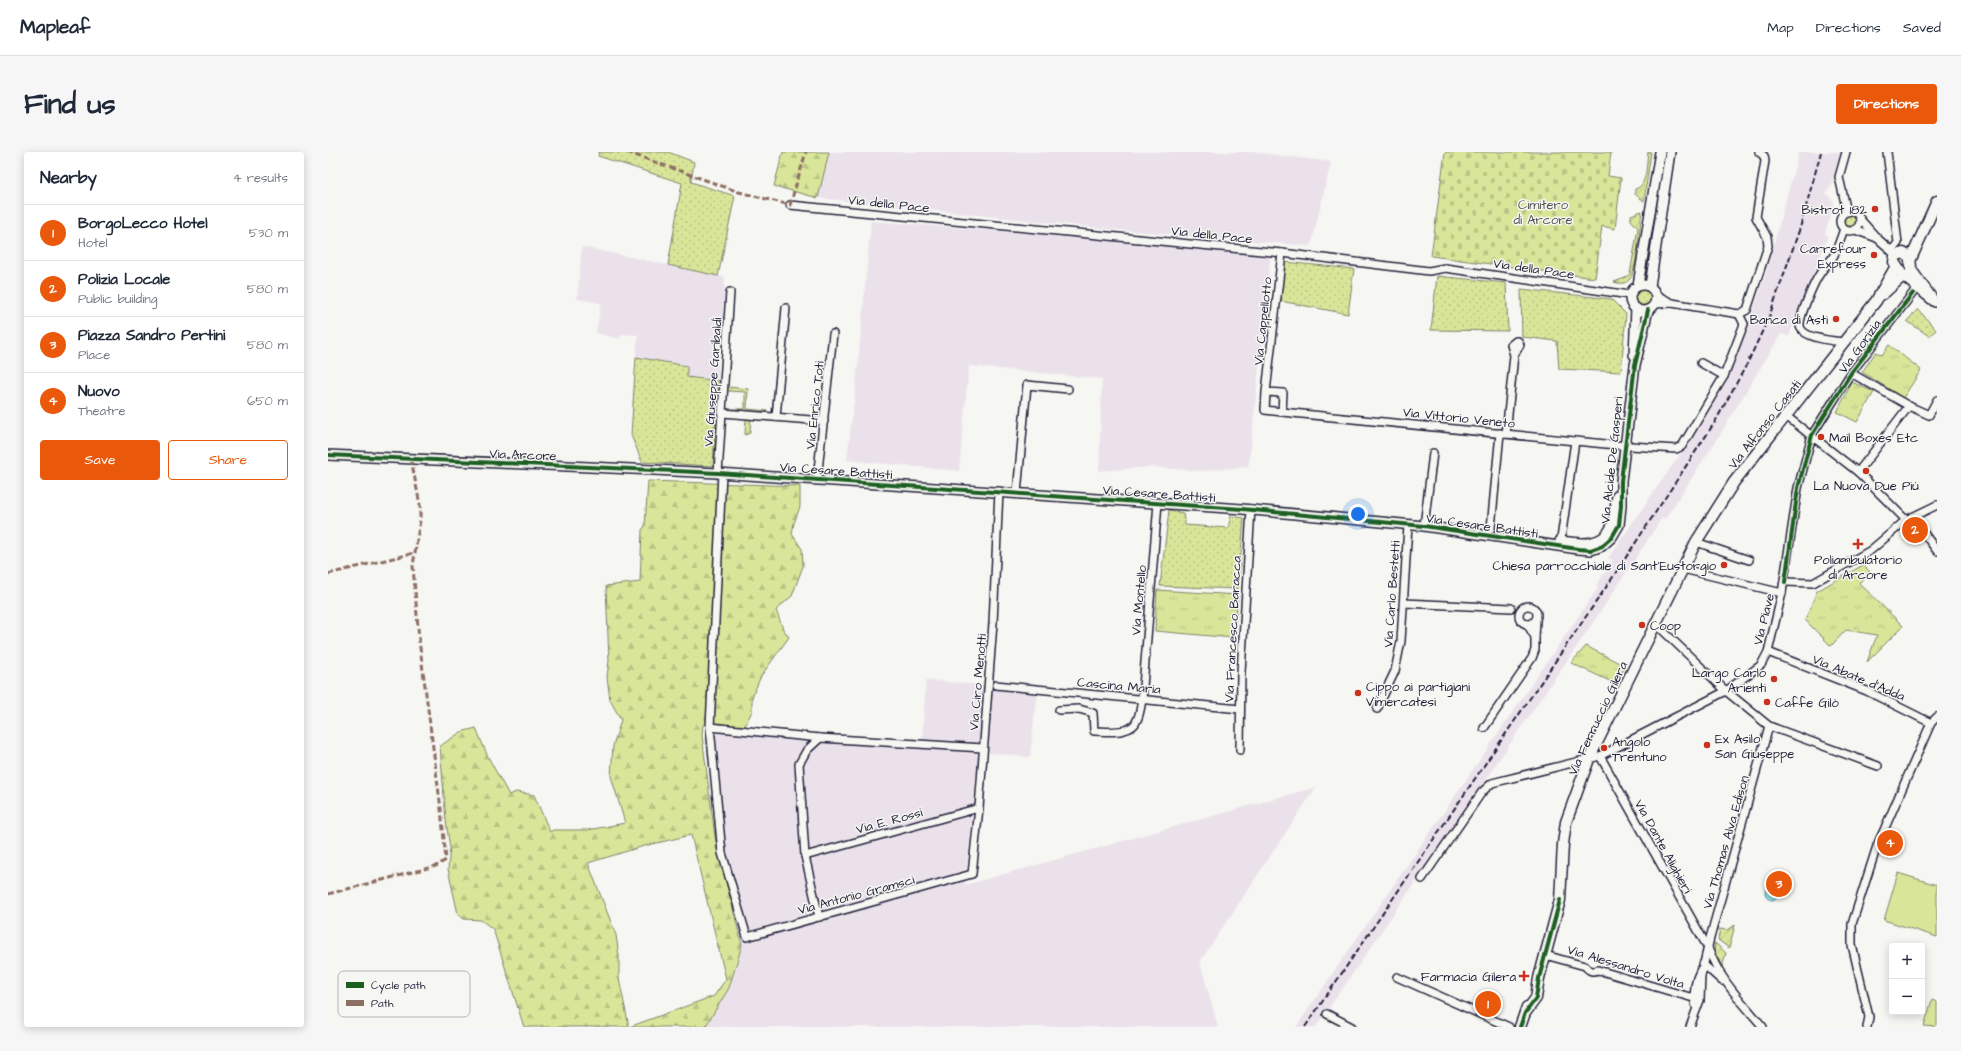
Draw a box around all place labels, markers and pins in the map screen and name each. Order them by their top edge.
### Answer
place label: Bistrot 182 [1802,201,1868,219]
marker: Bistrot 182 [1870,204,1880,214]
place label: Carrefour Express [1800,240,1866,273]
marker: Carrefour Express [1869,250,1879,260]
place label: Banca di Asti [1750,311,1828,329]
marker: Banca di Asti [1831,314,1841,324]
place label: Mail Boxes Etc [1829,429,1918,447]
marker: Mail Boxes Etc [1816,432,1826,442]
marker: La Nuova Due Più [1861,466,1871,476]
place label: La Nuova Due Più [1813,477,1919,495]
pin: 2 [1902,515,1928,545]
marker: Poliambulatorio di Arcore [1852,538,1864,550]
place label: Poliambulatorio di Arcore [1814,551,1903,584]
place label: Chiesa parrocchiale di Sant'Eustorgio [1493,557,1717,576]
marker: Chiesa parrocchiale di Sant'Eustorgio [1719,560,1729,570]
place label: Coop [1650,617,1681,635]
marker: Coop [1637,620,1647,630]
place label: Largo Carlo Arienti [1692,664,1767,697]
marker: Largo Carlo Arienti [1769,674,1779,684]
place label: Cippo ai partigiani Vimercatesi [1366,678,1470,711]
marker: Cippo ai partigiani Vimercatesi [1353,688,1363,698]
place label: Caffe Gilò [1775,694,1840,712]
marker: Caffe Gilò [1762,697,1772,707]
place label: Ex Asilo San Giuseppe [1715,730,1794,763]
place label: Angolo Trentuno [1612,733,1667,766]
marker: Ex Asilo San Giuseppe [1702,740,1712,750]
marker: Angolo Trentuno [1599,743,1609,753]
pin: 4 [1877,828,1903,858]
pin: 3 [1766,869,1792,899]
place label: Farmacia Gilera [1421,968,1516,986]
marker: Farmacia Gilera [1519,971,1529,981]
pin: 1 [1475,989,1501,1019]

